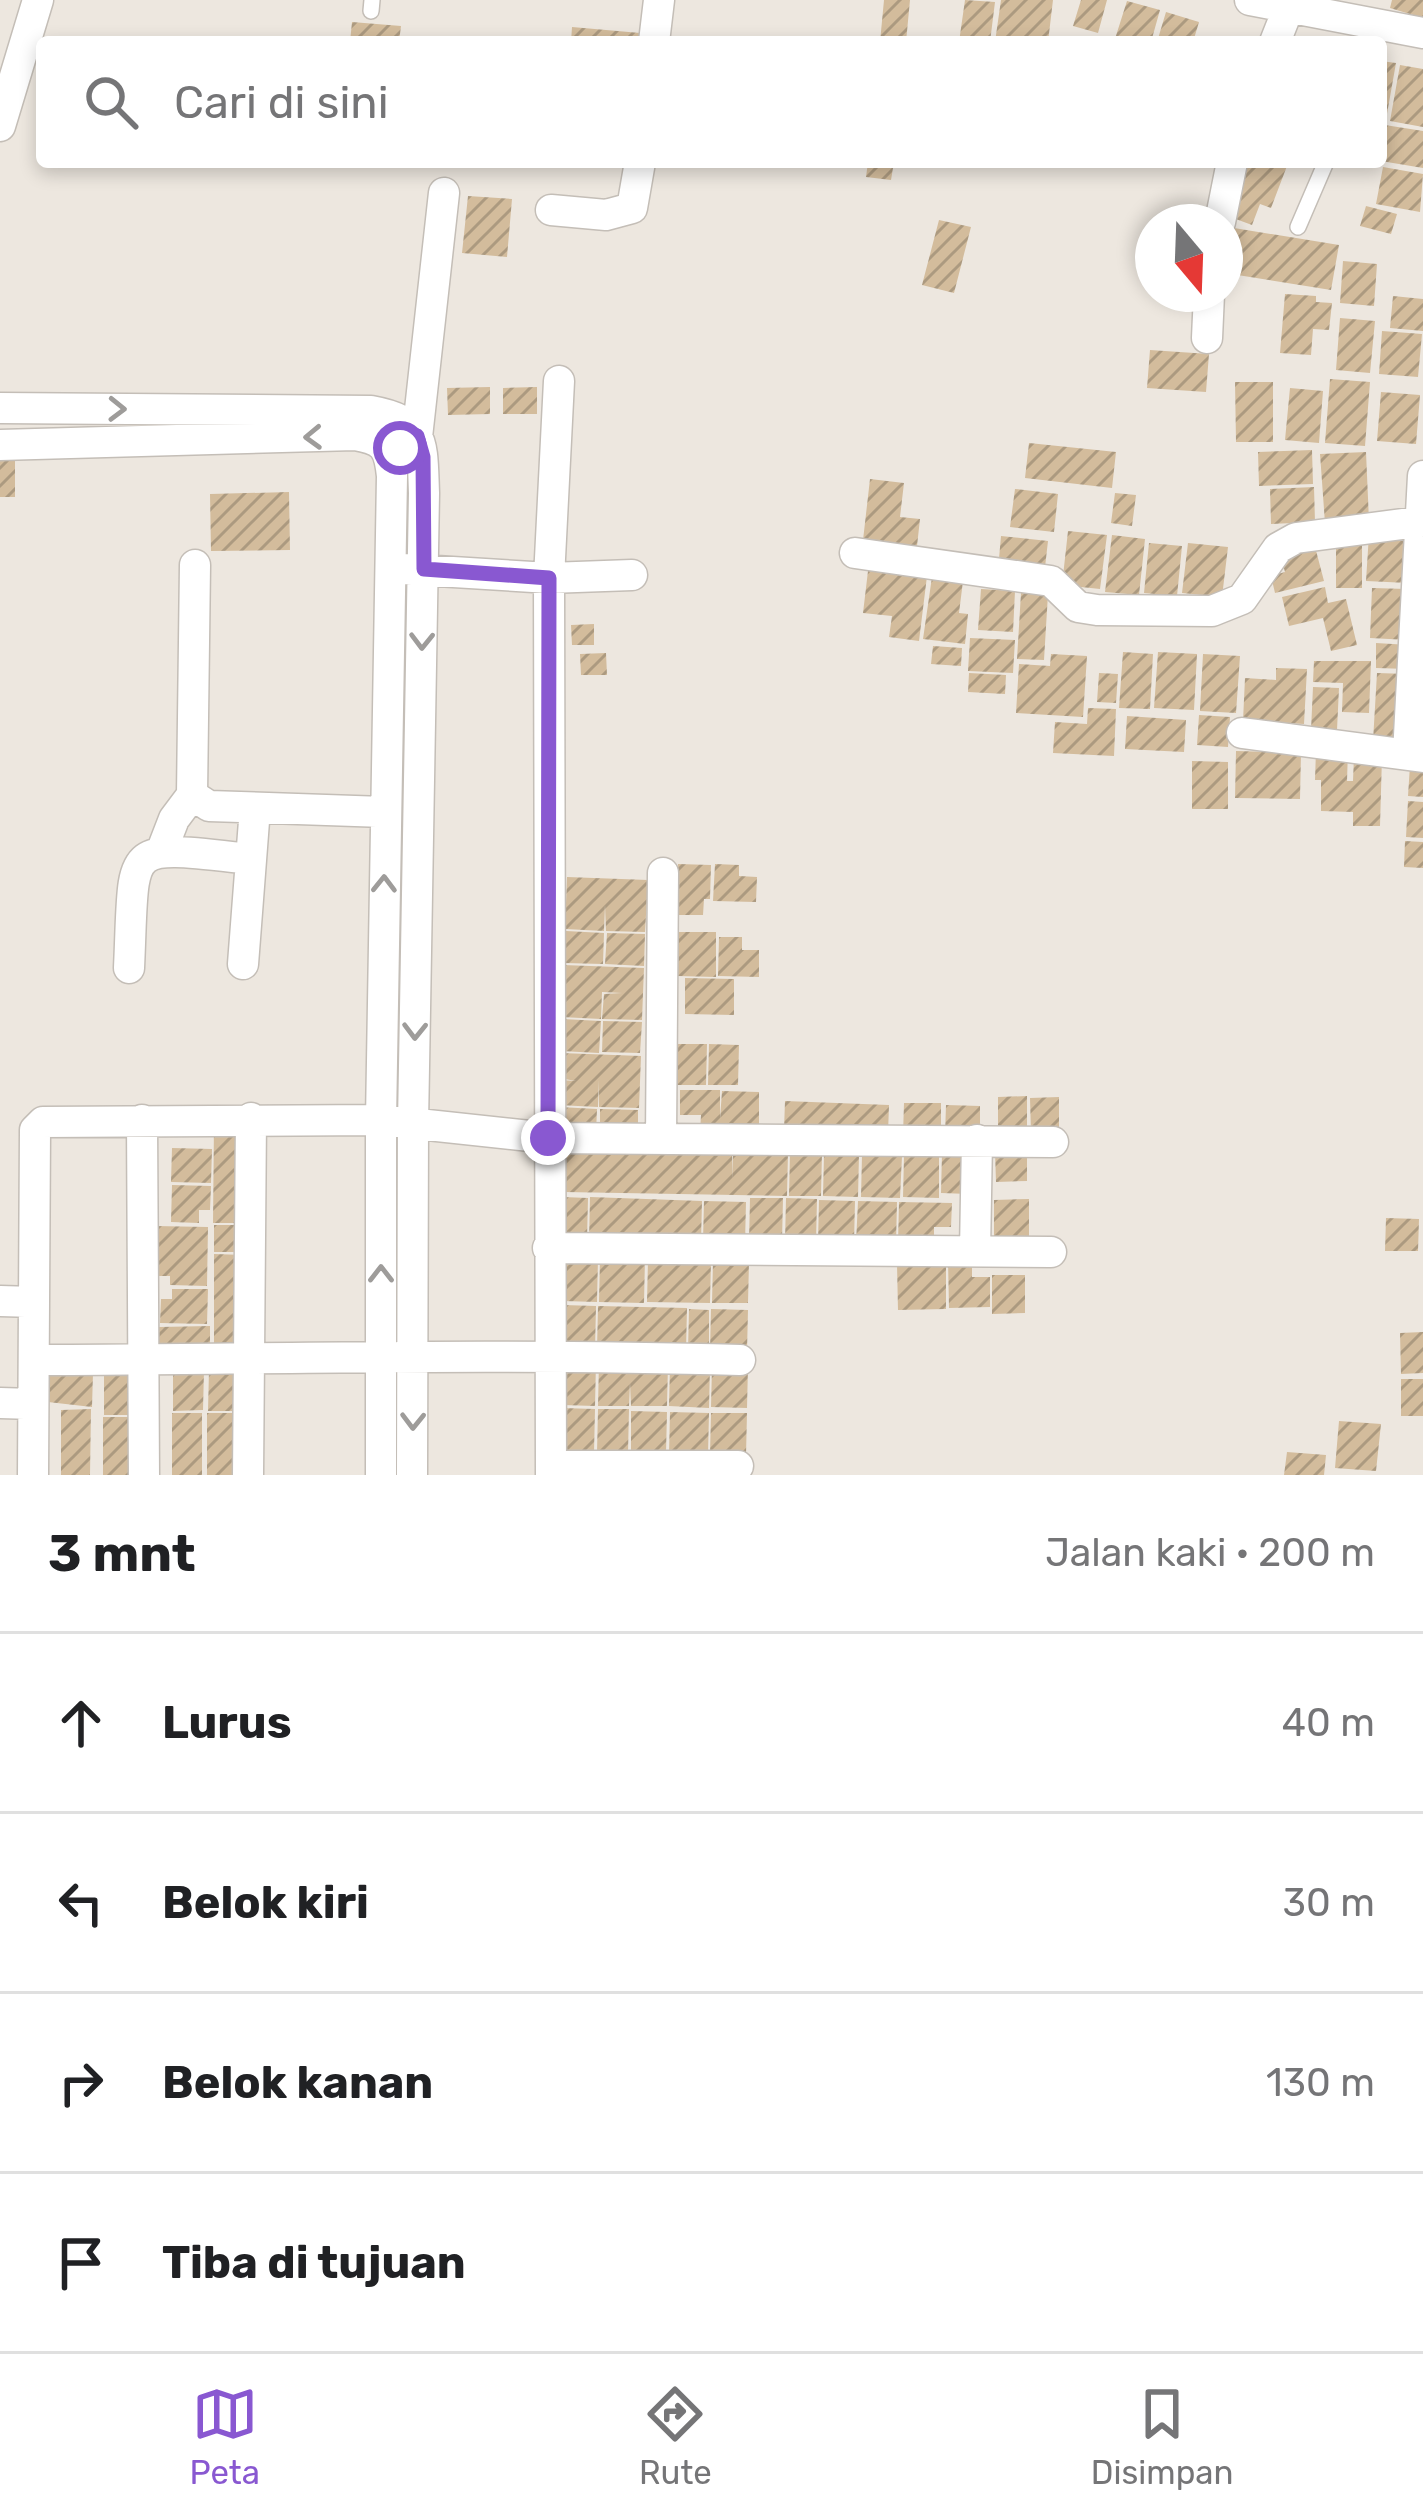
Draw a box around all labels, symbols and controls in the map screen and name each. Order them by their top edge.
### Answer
search box [36,36,1387,168]
icon: search [78,69,144,135]
text: Cari di sini [174,76,389,129]
north arrow [1135,204,1243,312]
one-way arrow [108,396,127,422]
route start [373,421,427,475]
one-way arrow [303,424,322,450]
one-way arrow [410,632,436,651]
one-way arrow [370,874,396,893]
one-way arrow [402,1022,428,1041]
route end [521,1111,575,1165]
one-way arrow [368,1264,394,1282]
one-way arrow [401,1412,427,1431]
text: 3 mnt [48,1523,196,1584]
text: Jalan kaki · 200 m [1045,1530,1375,1576]
icon: ahead [48,1690,114,1756]
text: Lurus [162,1696,292,1749]
text: 40 m [1282,1700,1375,1746]
icon: left [48,1870,114,1936]
text: Belok kiri [162,1876,369,1929]
text: 30 m [1283,1880,1375,1926]
icon: right [48,2050,114,2116]
text: Belok kanan [162,2056,433,2109]
text: 130 m [1266,2060,1375,2106]
icon: arrive [48,2230,114,2296]
text: Tiba di tujuan [162,2236,466,2289]
tab: Peta [189,2381,260,2492]
tab: Rute [639,2381,712,2492]
tab: Disimpan [1091,2381,1234,2492]

